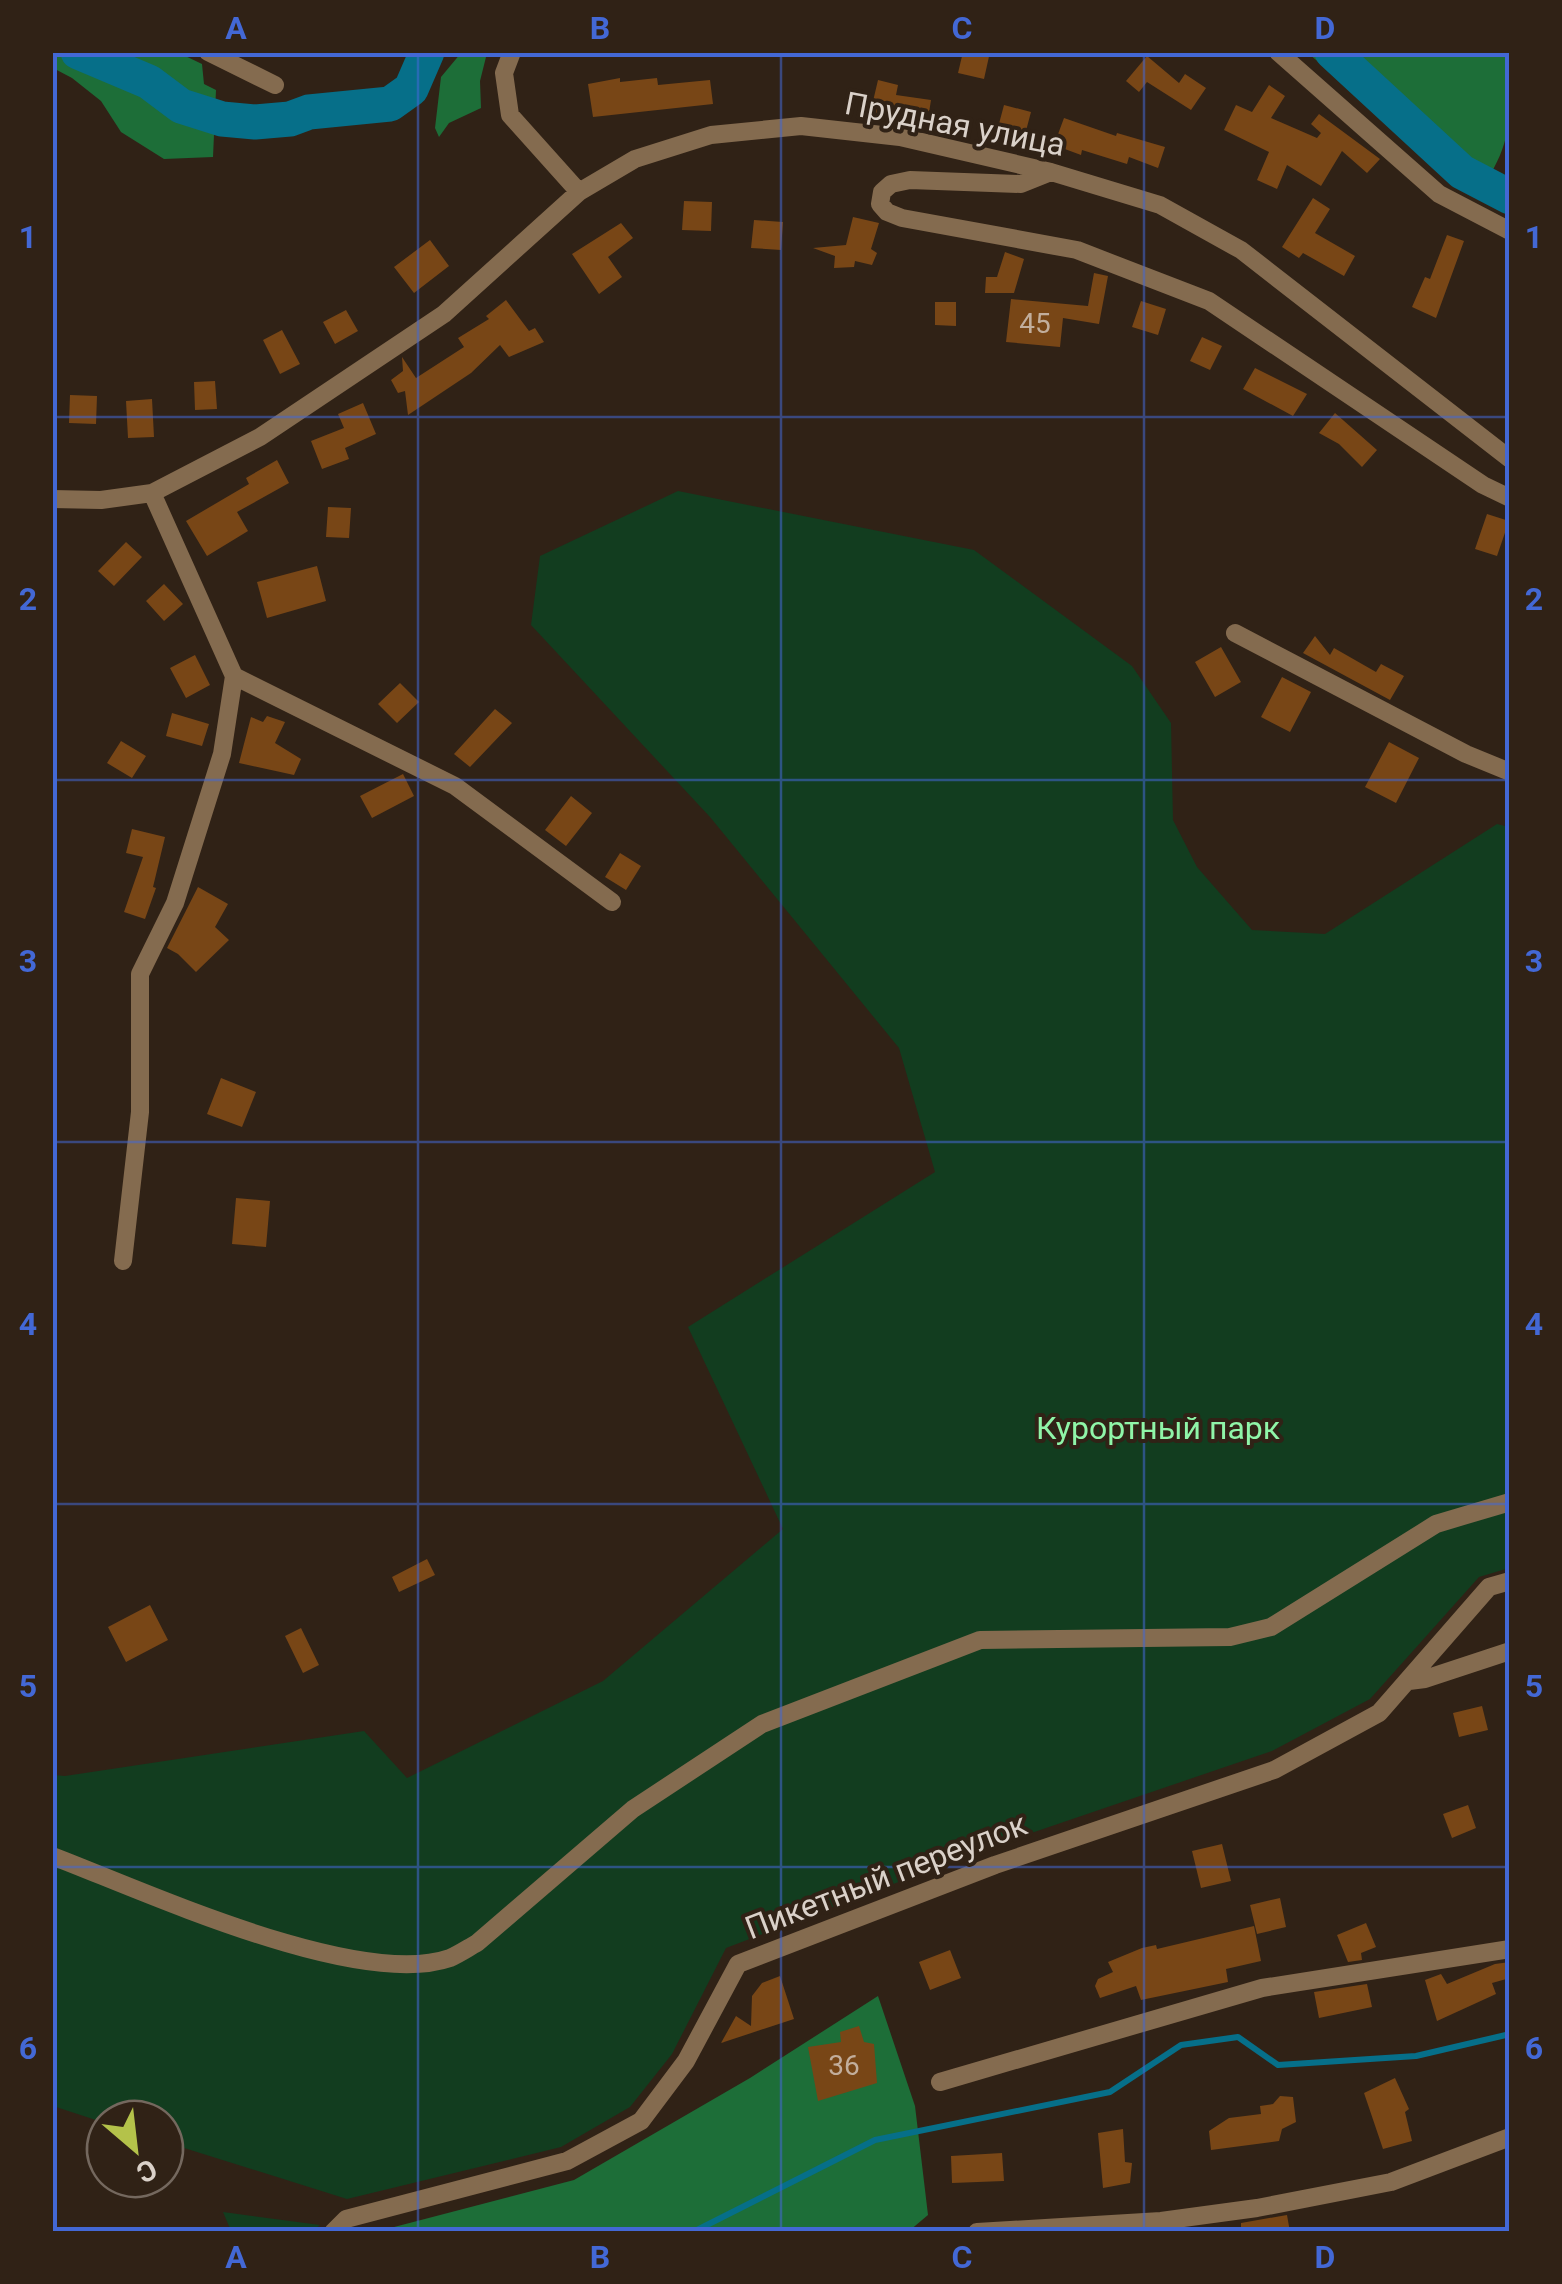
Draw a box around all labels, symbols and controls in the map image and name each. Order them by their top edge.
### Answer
text: A [225,9,247,47]
text: B [590,9,610,47]
text: C [952,9,972,47]
text: D [1315,9,1335,47]
street label: Прудная улица [842,84,1068,164]
text: 1 [19,218,37,256]
text: 1 [1525,218,1543,256]
house number: 45 [1019,307,1051,340]
text: 2 [19,580,37,618]
text: 2 [1525,580,1543,618]
text: 3 [19,942,37,980]
text: 3 [1525,942,1543,980]
text: 4 [19,1305,37,1343]
text: 4 [1525,1305,1543,1343]
park label: Курортный парк [1036,1409,1280,1447]
text: 5 [19,1667,37,1705]
text: 5 [1525,1667,1543,1705]
street label: Пикетный переулок [740,1805,1032,1947]
text: 6 [19,2029,37,2067]
text: 6 [1525,2029,1543,2067]
house number: 36 [828,2049,860,2082]
north arrow [85,2099,185,2199]
text: С [131,2152,162,2190]
text: A [225,2238,247,2276]
text: B [590,2238,610,2276]
text: C [952,2238,972,2276]
text: D [1315,2238,1335,2276]

